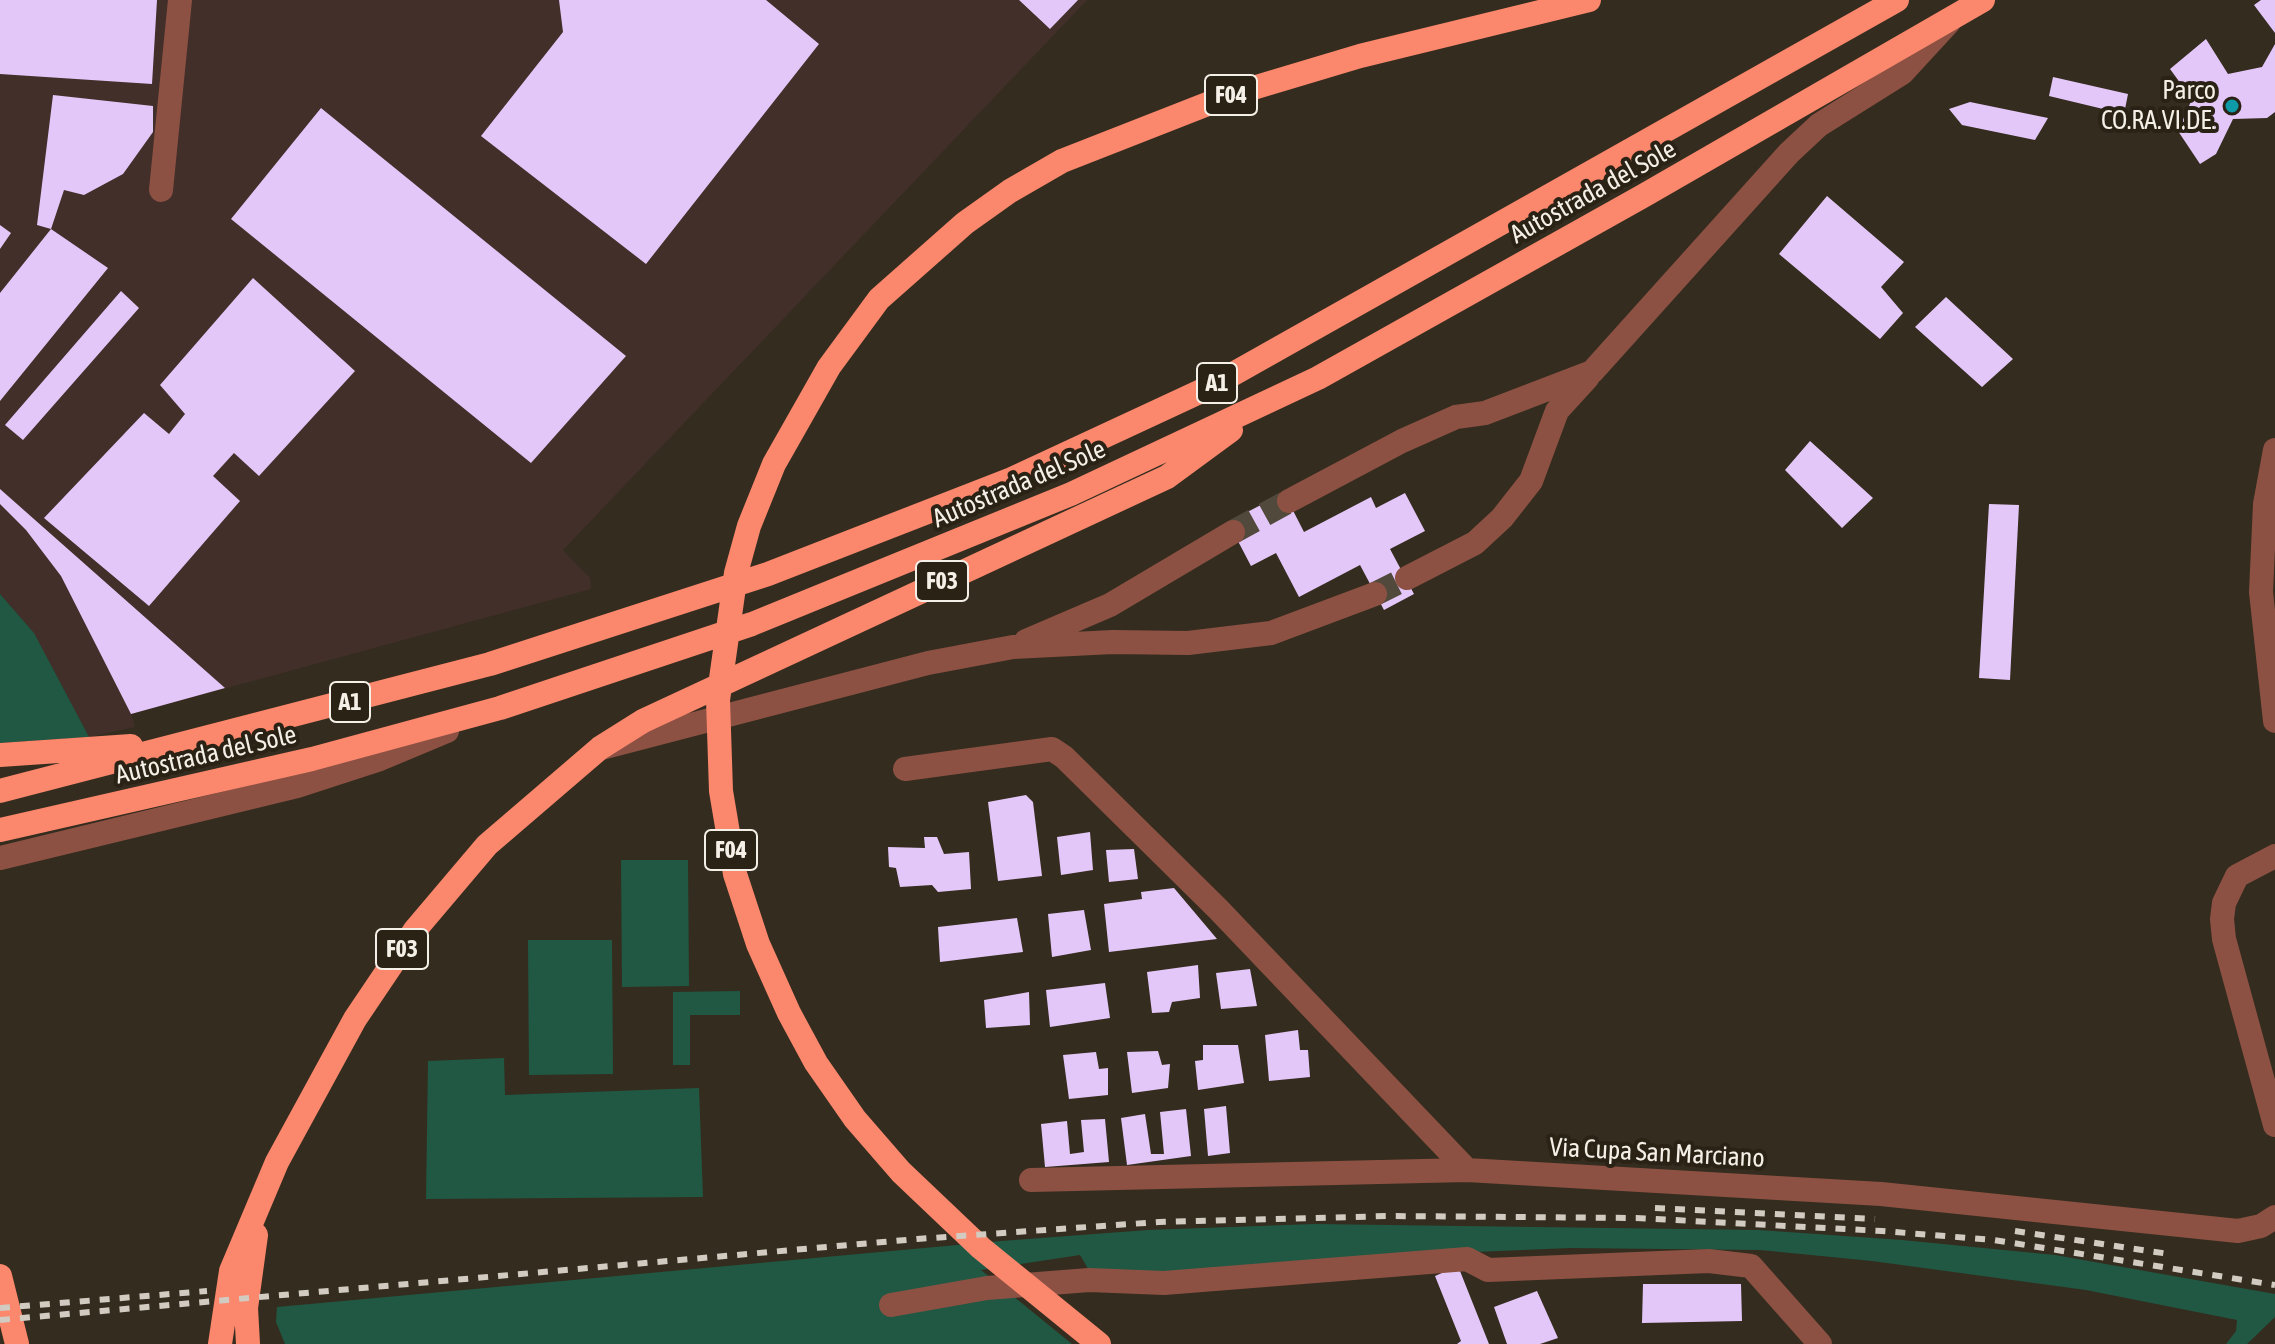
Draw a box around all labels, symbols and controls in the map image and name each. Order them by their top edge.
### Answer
road number: F04 [1205,75,1257,115]
place label: Parco CO.RA.VI.DE. [2101,75,2216,136]
marker: Parco CO.RA.VI.DE. [2223,97,2241,115]
street label: Autostrada del Sole [1505,134,1681,250]
road number: A1 [1197,363,1237,403]
street label: Autostrada del Sole [928,434,1110,534]
road number: F03 [916,561,968,601]
road number: A1 [330,682,370,722]
street label: Autostrada del Sole [112,719,300,791]
road number: F04 [705,830,757,870]
road number: F03 [376,929,428,969]
street label: Via Cupa San Marciano [1549,1132,1765,1174]

